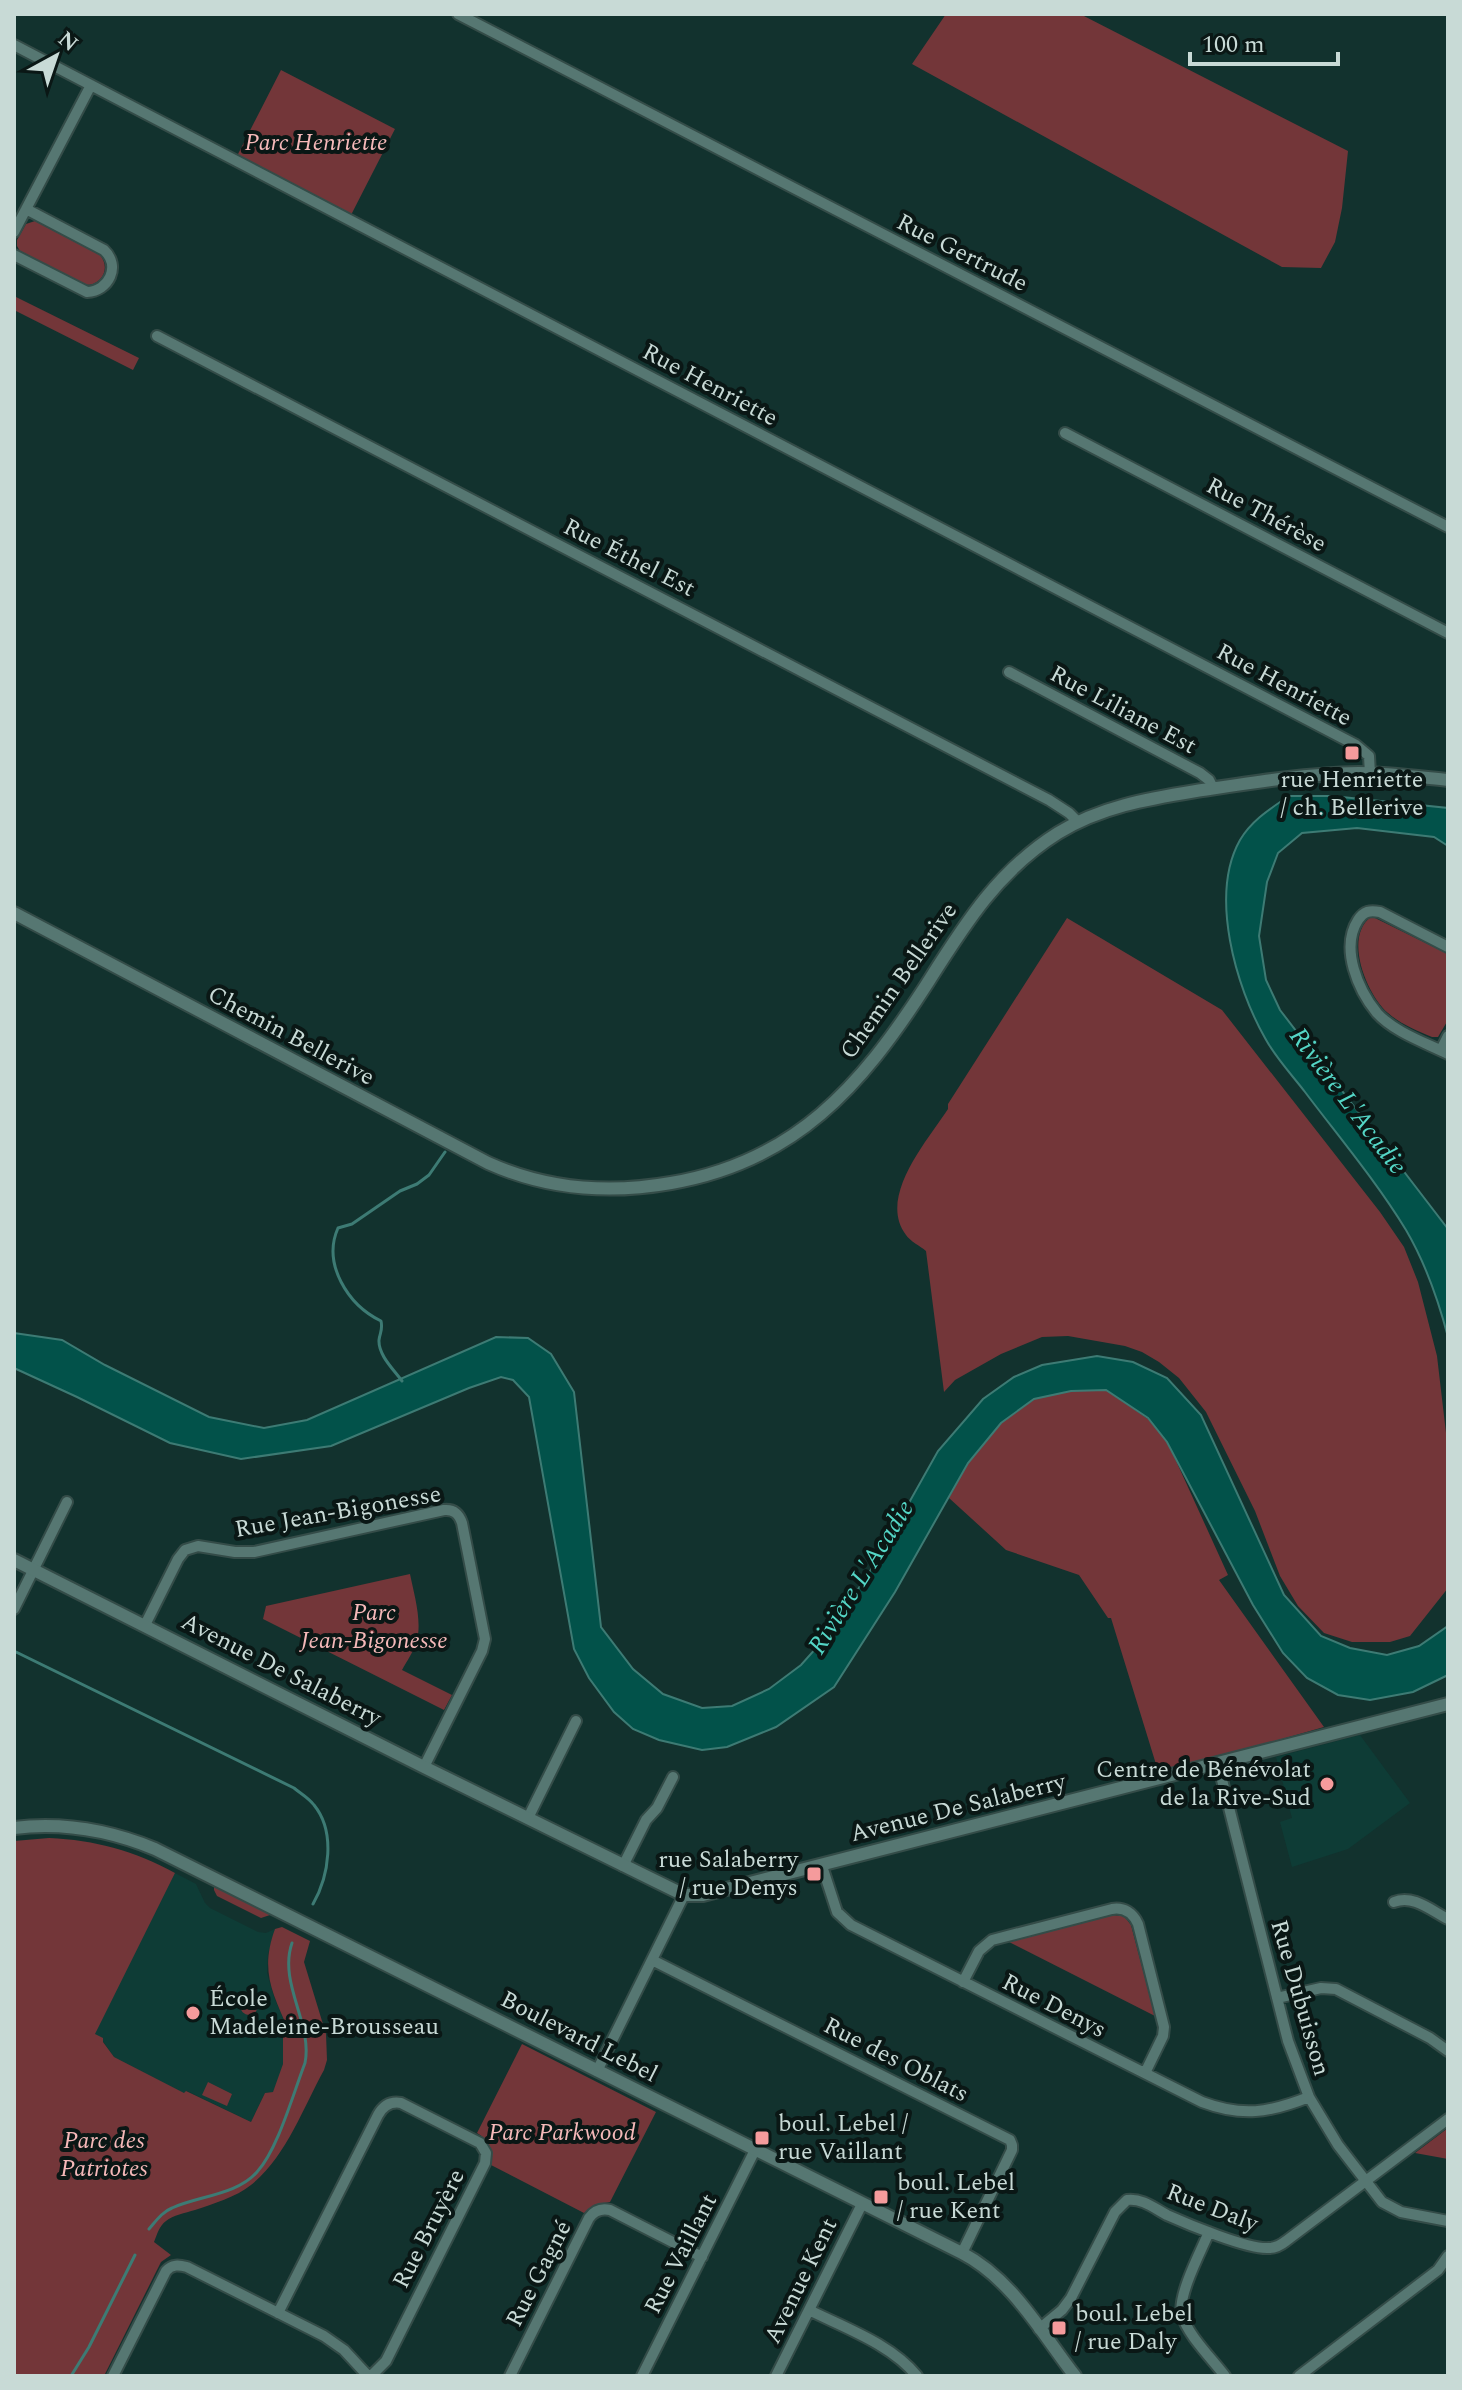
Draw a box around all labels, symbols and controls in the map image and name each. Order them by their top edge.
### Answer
north arrow [16,16,96,96]
scale bar [1190,16,1338,66]
text: N [50,23,85,60]
text: 100 m [1202,27,1265,63]
park label: Parc Henriette [245,125,387,161]
street label: Rue Gertrude [890,204,1034,302]
street label: Rue Henriette [636,334,784,436]
street label: Rue Thérèse [1199,468,1333,562]
street label: Rue Éthel Est [557,509,701,607]
street label: Rue Henriette [1210,634,1358,736]
street label: Rue Liliane Est [1043,656,1203,764]
marker: rue Henriette / ch. Bellerive [1343,744,1361,762]
place label: rue Henriette / ch. Bellerive [1280,762,1424,826]
street label: Chemin Bellerive [831,895,967,1067]
street label: Chemin Bellerive [201,977,381,1095]
water label: Rivière L'Acadie [1279,1019,1417,1183]
street label: Rue Jean-Bigonesse [232,1476,444,1548]
water label: Rivière L'Acadie [797,1492,925,1662]
park label: Parc Jean-Bigonesse [298,1595,448,1659]
street label: Avenue De Salaberry [174,1604,389,1737]
place label: Centre de Bénévolat de la Rive-Sud [1096,1752,1311,1816]
street label: Avenue De Salaberry [847,1763,1071,1852]
marker: Centre de Bénévolat de la Rive-Sud [1318,1775,1336,1793]
place label: rue Salaberry / rue Denys [658,1842,799,1906]
marker: rue Salaberry / rue Denys [805,1865,823,1883]
street label: Rue Dubuisson [1261,1916,1339,2080]
street label: Rue Denys [996,1964,1112,2048]
place label: École Madeleine-Brousseau [209,1981,439,2045]
street label: Boulevard Lebel [494,1982,664,2092]
marker: École Madeleine-Brousseau [184,2004,202,2022]
street label: Rue des Oblats [817,2008,975,2112]
place label: boul. Lebel / rue Vaillant [778,2106,908,2170]
park label: Parc Parkwood [488,2115,636,2151]
park label: Parc des Patriotes [60,2123,148,2187]
marker: boul. Lebel / rue Vaillant [753,2129,771,2147]
street label: Rue Bruyère [383,2163,475,2295]
place label: boul. Lebel / rue Kent [897,2165,1015,2229]
street label: Rue Daly [1161,2174,1265,2242]
street label: Rue Vaillant [635,2187,727,2321]
marker: boul. Lebel / rue Kent [872,2188,890,2206]
street label: Avenue Kent [755,2212,847,2350]
street label: Rue Gagné [497,2214,581,2334]
place label: boul. Lebel / rue Daly [1075,2296,1193,2360]
marker: boul. Lebel / rue Daly [1050,2319,1068,2337]

